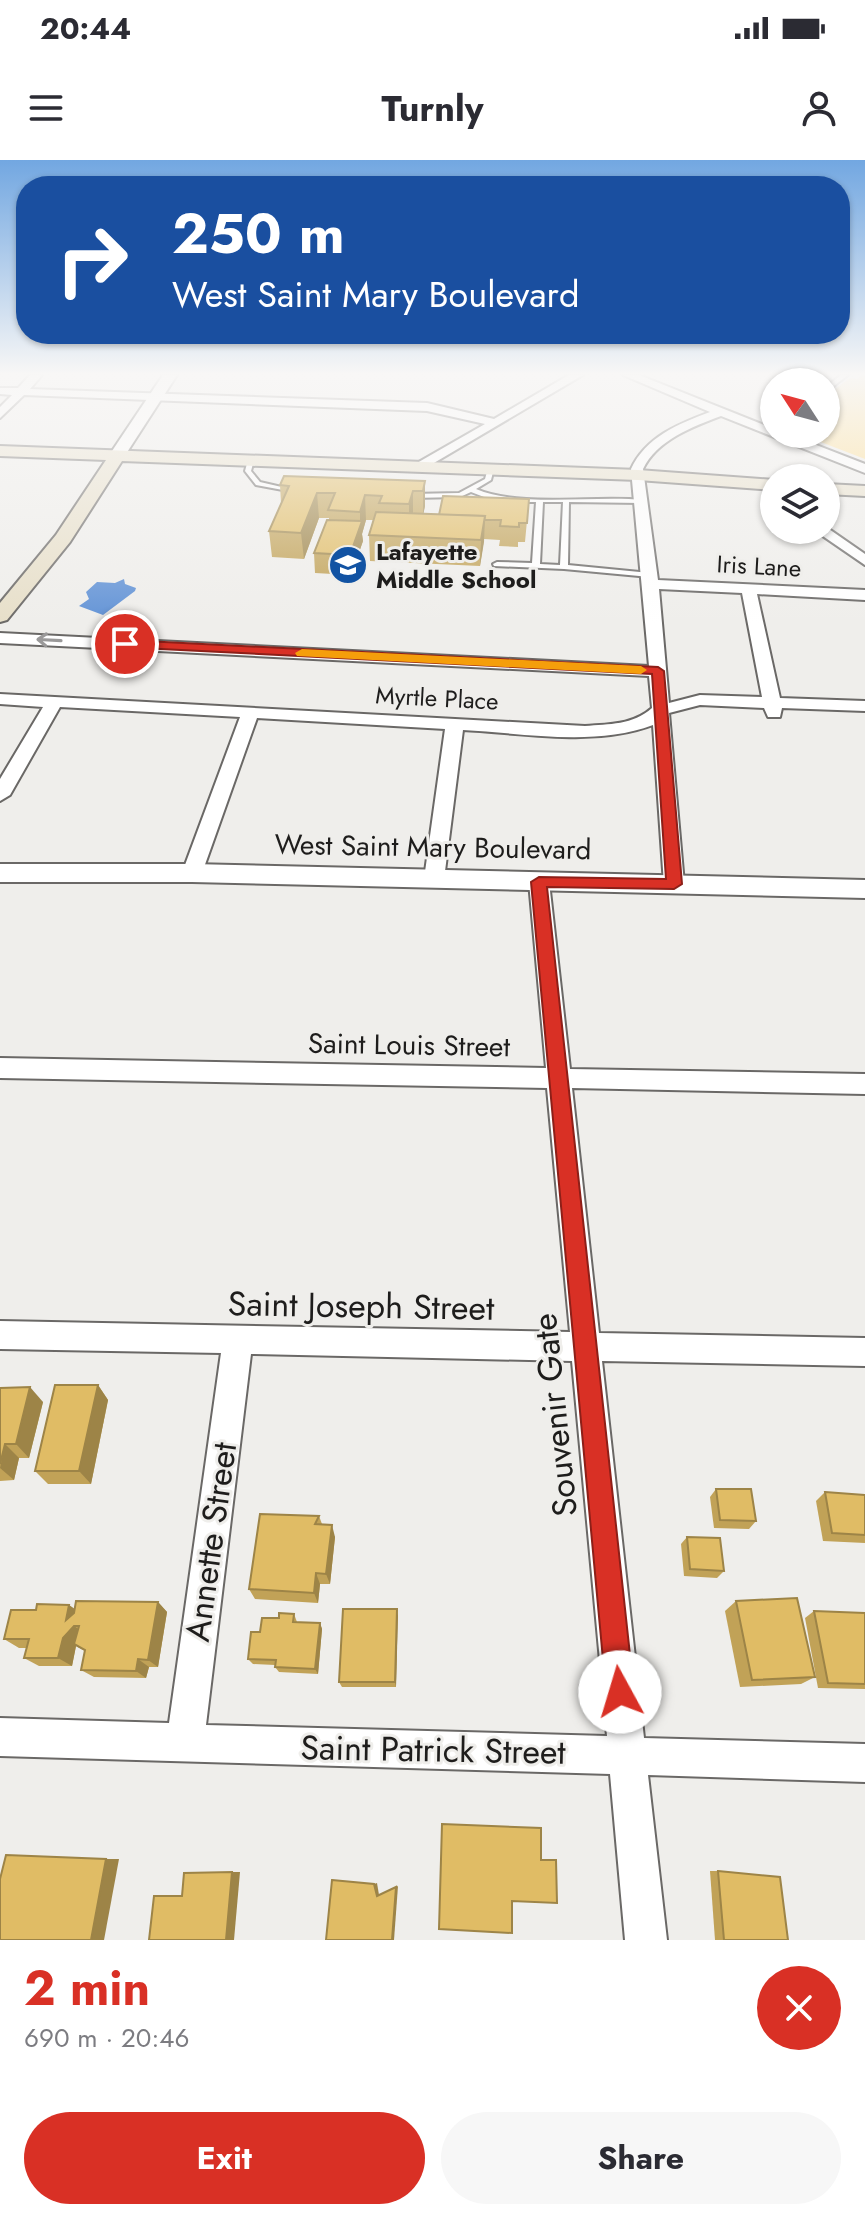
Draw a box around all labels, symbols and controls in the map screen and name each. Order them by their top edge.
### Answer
text: 20:44 [40,7,131,50]
text: Turnly [382,82,484,134]
icon: menu [24,86,68,130]
icon: person [797,86,841,130]
text: 250 m [172,193,345,274]
icon: right [40,208,144,312]
text: West Saint Mary Boulevard [172,268,579,320]
north arrow [760,368,840,448]
map controls [760,368,840,544]
button: layers [760,464,840,544]
place label: Lafayette Middle School [376,534,536,597]
school or university icon: Lafayette Middle School [327,544,369,586]
street label: Iris Lane [716,546,802,586]
pin [91,610,159,678]
icon: arrive [103,622,147,666]
one-way arrow [36,632,63,647]
street label: Myrtle Place [375,677,499,719]
street label: West Saint Mary Boulevard [274,824,592,870]
street label: Saint Louis Street [308,1023,511,1067]
street label: Saint Joseph Street [227,1279,495,1333]
street label: Souvenir Gate [520,1311,590,1519]
street label: Annette Street [173,1439,249,1645]
position arrow [578,1650,662,1734]
street label: Saint Patrick Street [300,1723,566,1777]
text: 2 min [24,1954,150,2023]
button: close [757,1966,841,2050]
text: 690 m · 20:46 [24,2019,189,2057]
button: Exit [24,2112,425,2204]
button: Share [441,2112,841,2204]

